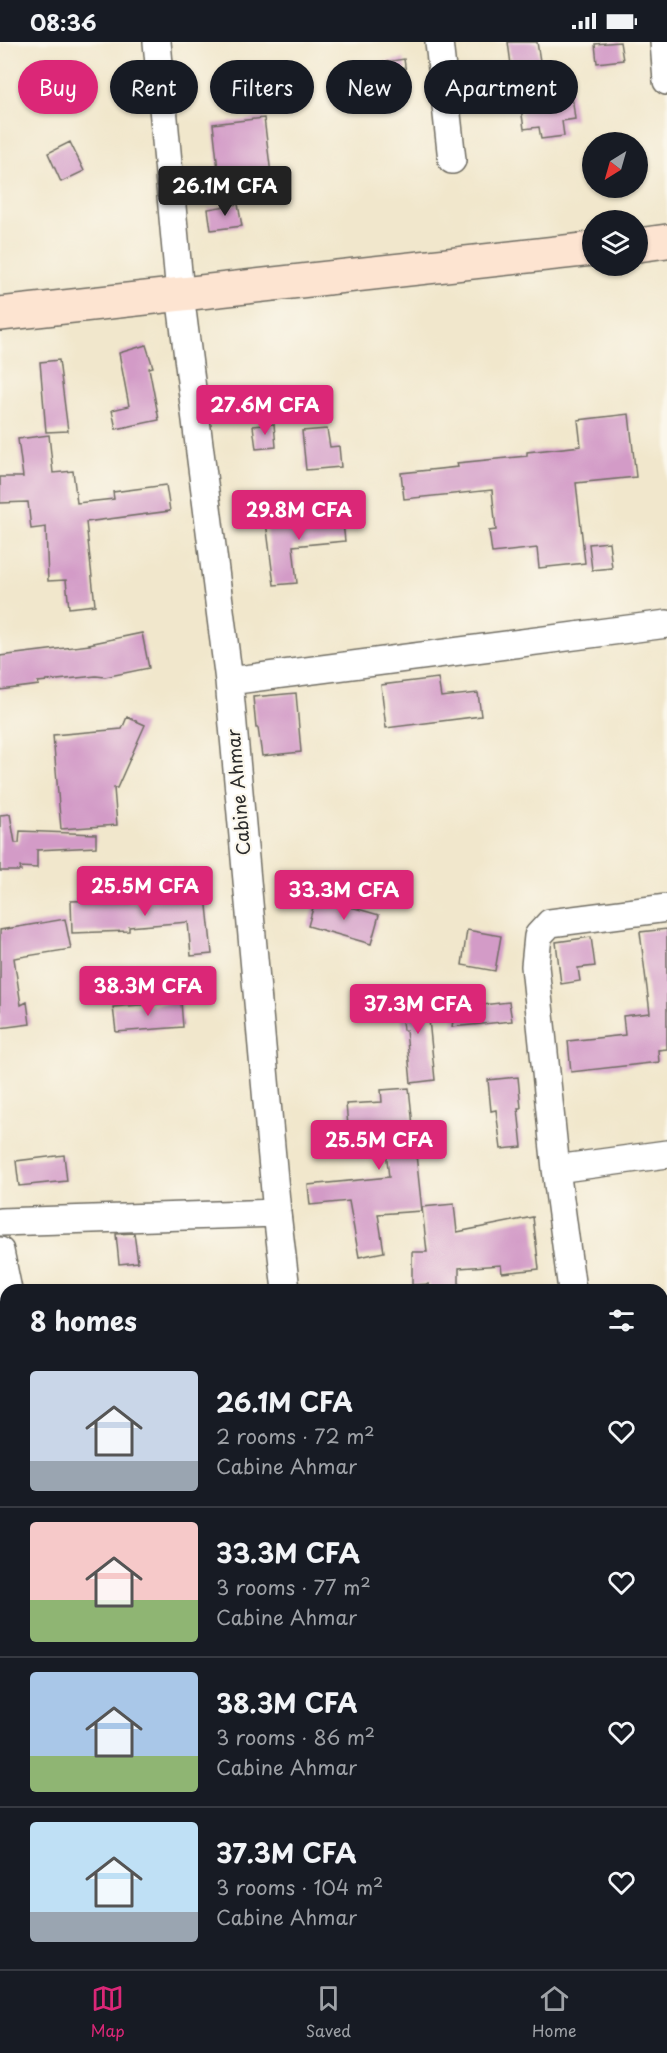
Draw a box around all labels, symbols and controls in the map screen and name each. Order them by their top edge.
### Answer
text: 08:36 [30,5,96,38]
chip: Buy [18,60,98,114]
chip: Rent [110,60,198,114]
chip: Filters [210,60,314,114]
chip: New [326,60,412,114]
chip: Apartment [424,60,578,114]
north arrow [582,132,648,198]
map controls [582,132,648,276]
pin: 26.1M CFA [156,166,294,217]
text: 26.1M CFA [172,170,278,200]
button: layers [582,210,648,276]
pin: 27.6M CFA [196,385,334,436]
text: 27.6M CFA [210,389,320,419]
pin: 29.8M CFA [230,490,368,541]
text: 29.8M CFA [246,494,352,524]
street label: Cabine Ahmar [218,727,256,856]
pin: 25.5M CFA [76,866,214,917]
text: 25.5M CFA [91,870,199,900]
pin: 33.3M CFA [275,870,413,921]
text: 33.3M CFA [289,874,399,904]
pin: 38.3M CFA [79,966,217,1017]
text: 38.3M CFA [93,970,203,1000]
pin: 37.3M CFA [349,984,487,1035]
text: 37.3M CFA [364,988,472,1018]
pin: 25.5M CFA [310,1120,448,1171]
text: 25.5M CFA [325,1124,433,1154]
text: 8 homes [30,1301,137,1340]
icon: filters [605,1304,638,1337]
text: 26.1M CFA [216,1382,353,1421]
icon: home [78,1395,150,1467]
icon: heart [605,1415,638,1448]
text: 2 rooms · 72 m² [216,1421,375,1451]
text: Cabine Ahmar [216,1451,357,1481]
text: 33.3M CFA [216,1533,360,1572]
icon: home [78,1546,150,1618]
icon: heart [605,1566,638,1599]
text: 3 rooms · 77 m² [216,1572,371,1602]
text: Cabine Ahmar [216,1602,357,1632]
text: 38.3M CFA [216,1683,358,1722]
icon: home [78,1696,150,1768]
icon: heart [605,1716,638,1749]
text: 3 rooms · 86 m² [216,1722,375,1752]
text: Cabine Ahmar [216,1752,357,1782]
text: 37.3M CFA [216,1833,357,1872]
icon: home [78,1846,150,1918]
icon: heart [605,1866,638,1899]
text: 3 rooms · 104 m² [216,1872,383,1902]
text: Cabine Ahmar [216,1902,357,1932]
tab: Map [90,1982,125,2042]
tab: Saved [306,1982,351,2042]
tab: Home [532,1982,577,2042]

